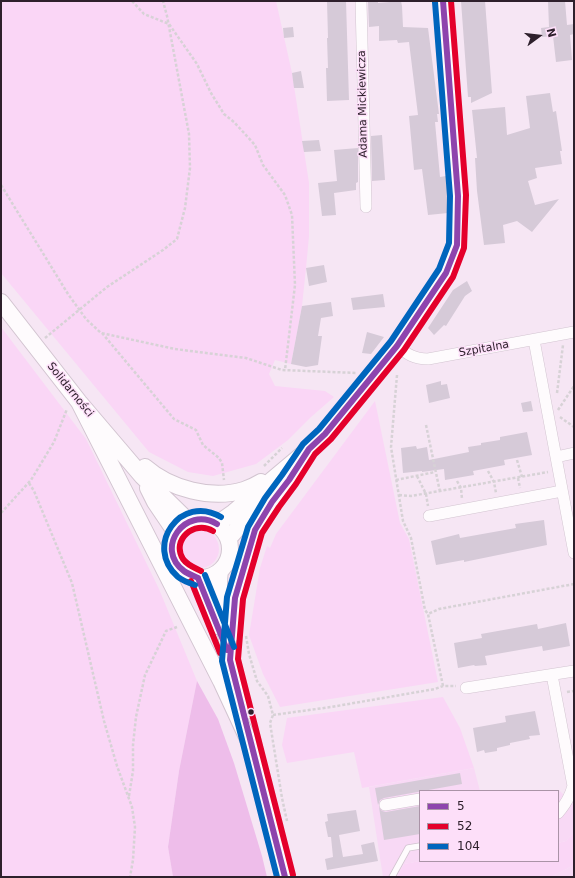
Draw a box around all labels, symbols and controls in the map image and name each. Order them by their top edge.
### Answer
north arrow [519,16,559,56]
text: N [544,27,559,39]
street label: Adama Mickiewicza [355,50,371,158]
street label: Szpitalna [458,338,510,360]
street label: Solidarności [44,360,96,420]
unlabelled marker [246,707,256,717]
legend [419,790,559,862]
text: 5 [457,799,465,813]
text: 52 [457,819,472,833]
text: 104 [457,839,480,853]

